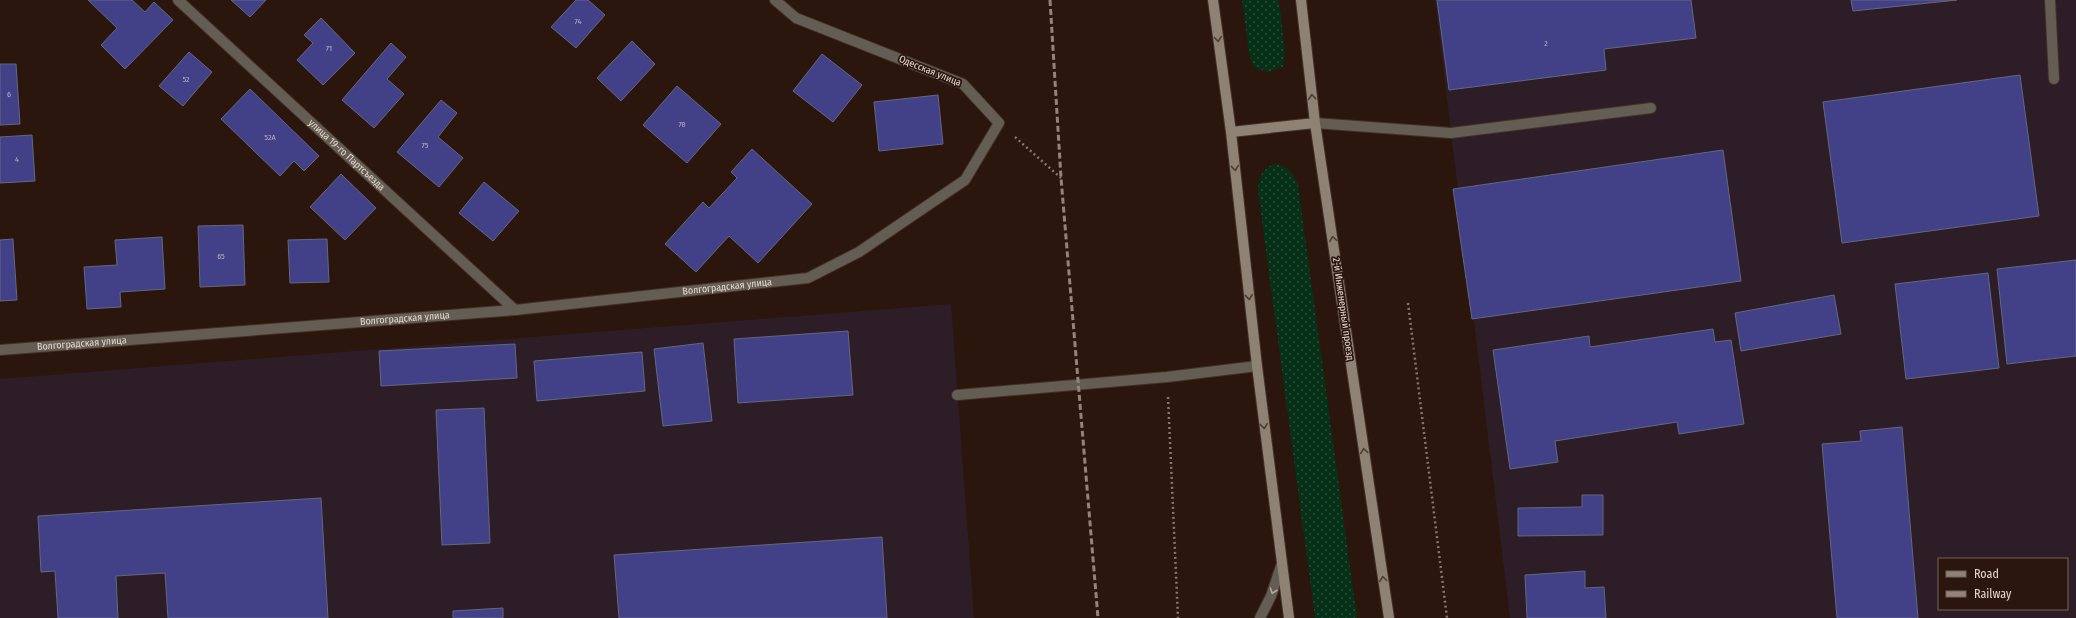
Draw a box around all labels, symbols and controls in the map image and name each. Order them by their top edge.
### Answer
house number: 74 [575,17,582,26]
one-way arrow [1214,36,1223,42]
house number: 2 [1544,39,1548,48]
house number: 71 [326,44,332,53]
street label: Одесская улица [897,53,963,89]
house number: 52 [182,75,190,84]
house number: 6 [7,90,11,99]
one-way arrow [1308,94,1317,100]
street label: улица 19-го Партсъезда [306,117,387,193]
house number: 78 [678,120,686,129]
house number: 52А [264,133,276,142]
house number: 75 [422,141,429,150]
house number: 4 [15,155,19,164]
one-way arrow [1230,165,1239,171]
one-way arrow [1329,236,1338,242]
house number: 65 [217,252,225,261]
street label: 2-й Инженерный проезд [1330,257,1356,361]
street label: Волгоградская улица [682,276,773,298]
one-way arrow [1244,294,1253,300]
street label: Волгоградская улица [360,309,450,328]
street label: Волгоградская улица [36,334,127,353]
one-way arrow [1260,423,1269,429]
one-way arrow [1360,448,1369,454]
legend [1938,558,2068,610]
text: Road [1974,567,1999,581]
one-way arrow [1379,576,1388,583]
one-way arrow [1269,587,1277,594]
text: Railway [1974,587,2012,601]

